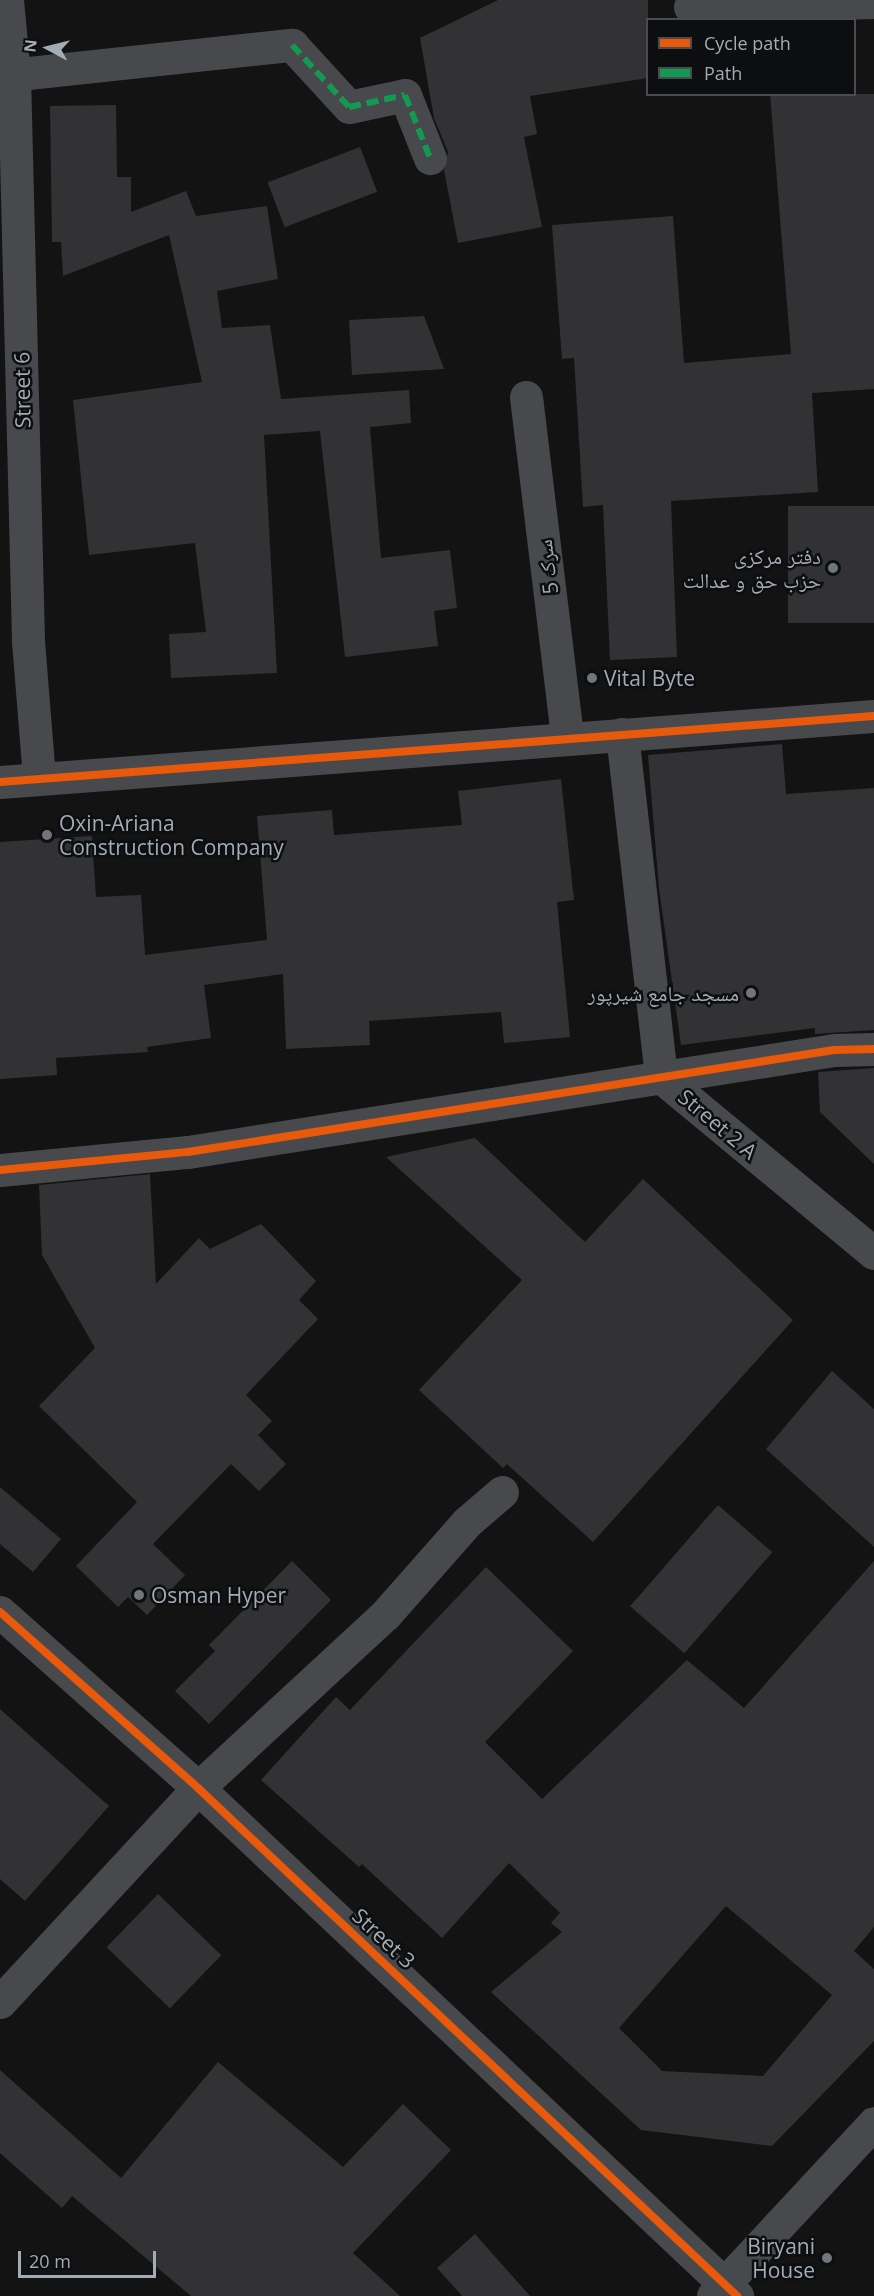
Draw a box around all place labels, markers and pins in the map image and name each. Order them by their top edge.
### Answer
place label: دفتر مرکزی حزب حق و عدالت [683,543,821,593]
marker: دفتر مرکزی حزب حق و عدالت [826,561,840,575]
place label: Vital Byte [604,665,695,691]
marker: Vital Byte [585,671,599,685]
place label: Oxin-Ariana Construction Company [59,810,284,860]
marker: Oxin-Ariana Construction Company [40,828,54,842]
place label: مسجد جامع شیرپور [587,980,739,1006]
marker: مسجد جامع شیرپور [744,986,758,1000]
place label: Osman Hyper [151,1582,286,1608]
marker: Osman Hyper [132,1588,146,1602]
place label: Biryani House [747,2233,815,2283]
marker: Biryani House [820,2251,834,2265]

